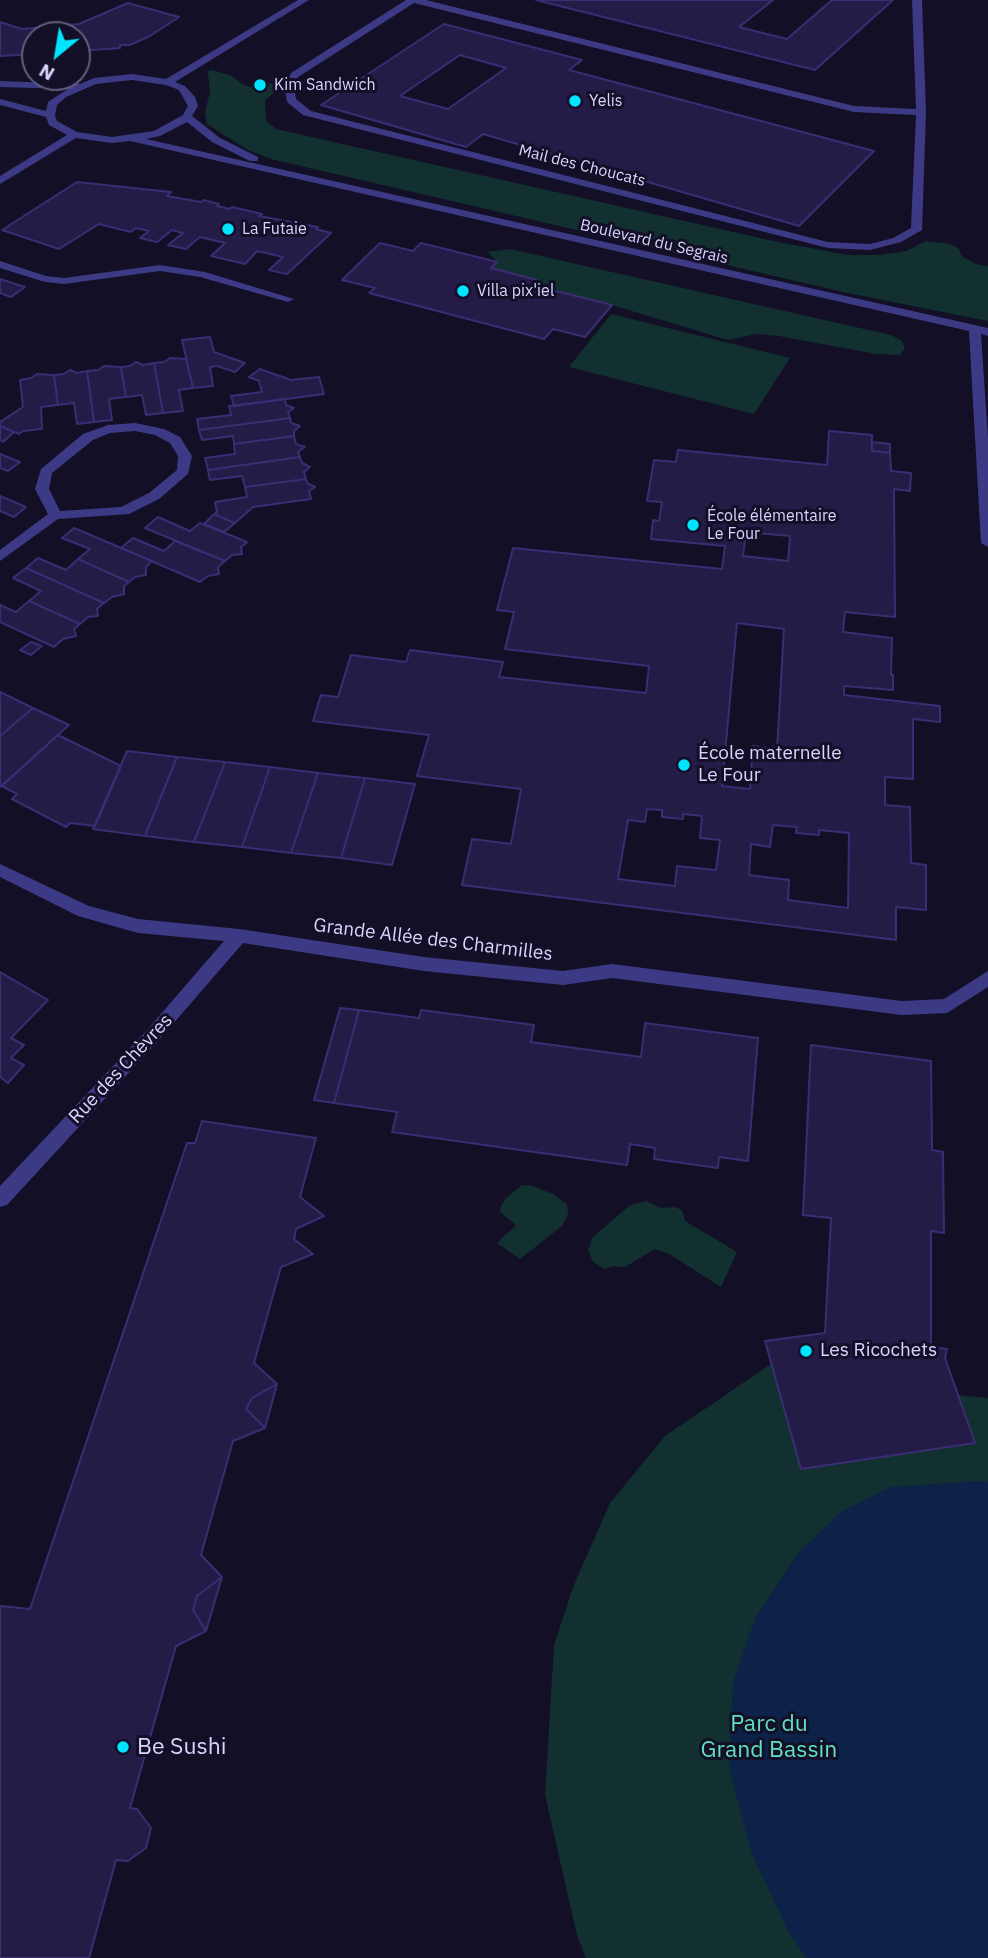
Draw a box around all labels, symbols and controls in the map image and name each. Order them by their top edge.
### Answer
north arrow [21,21,91,91]
text: N [35,59,58,86]
place label: Kim Sandwich [274,75,376,95]
marker: Kim Sandwich [252,77,268,93]
place label: Yelis [589,91,623,111]
marker: Yelis [567,93,583,109]
street label: Mail des Choucats [516,141,648,191]
street label: Boulevard du Segrais [578,216,730,268]
place label: La Futaie [242,219,307,239]
marker: La Futaie [220,221,236,237]
place label: Villa pix'iel [477,281,554,301]
marker: Villa pix'iel [455,283,471,299]
place label: École élémentaire Le Four [707,506,836,544]
marker: École élémentaire Le Four [685,517,701,533]
place label: École maternelle Le Four [698,743,842,787]
marker: École maternelle Le Four [676,757,692,773]
street label: Grande Allée des Charmilles [312,914,554,966]
street label: Rue des Chèvres [64,1009,178,1129]
place label: Les Ricochets [820,1340,937,1362]
marker: Les Ricochets [798,1343,814,1359]
park label: Parc du Grand Bassin [701,1710,837,1764]
place label: Be Sushi [137,1733,227,1761]
marker: Be Sushi [115,1739,131,1755]

